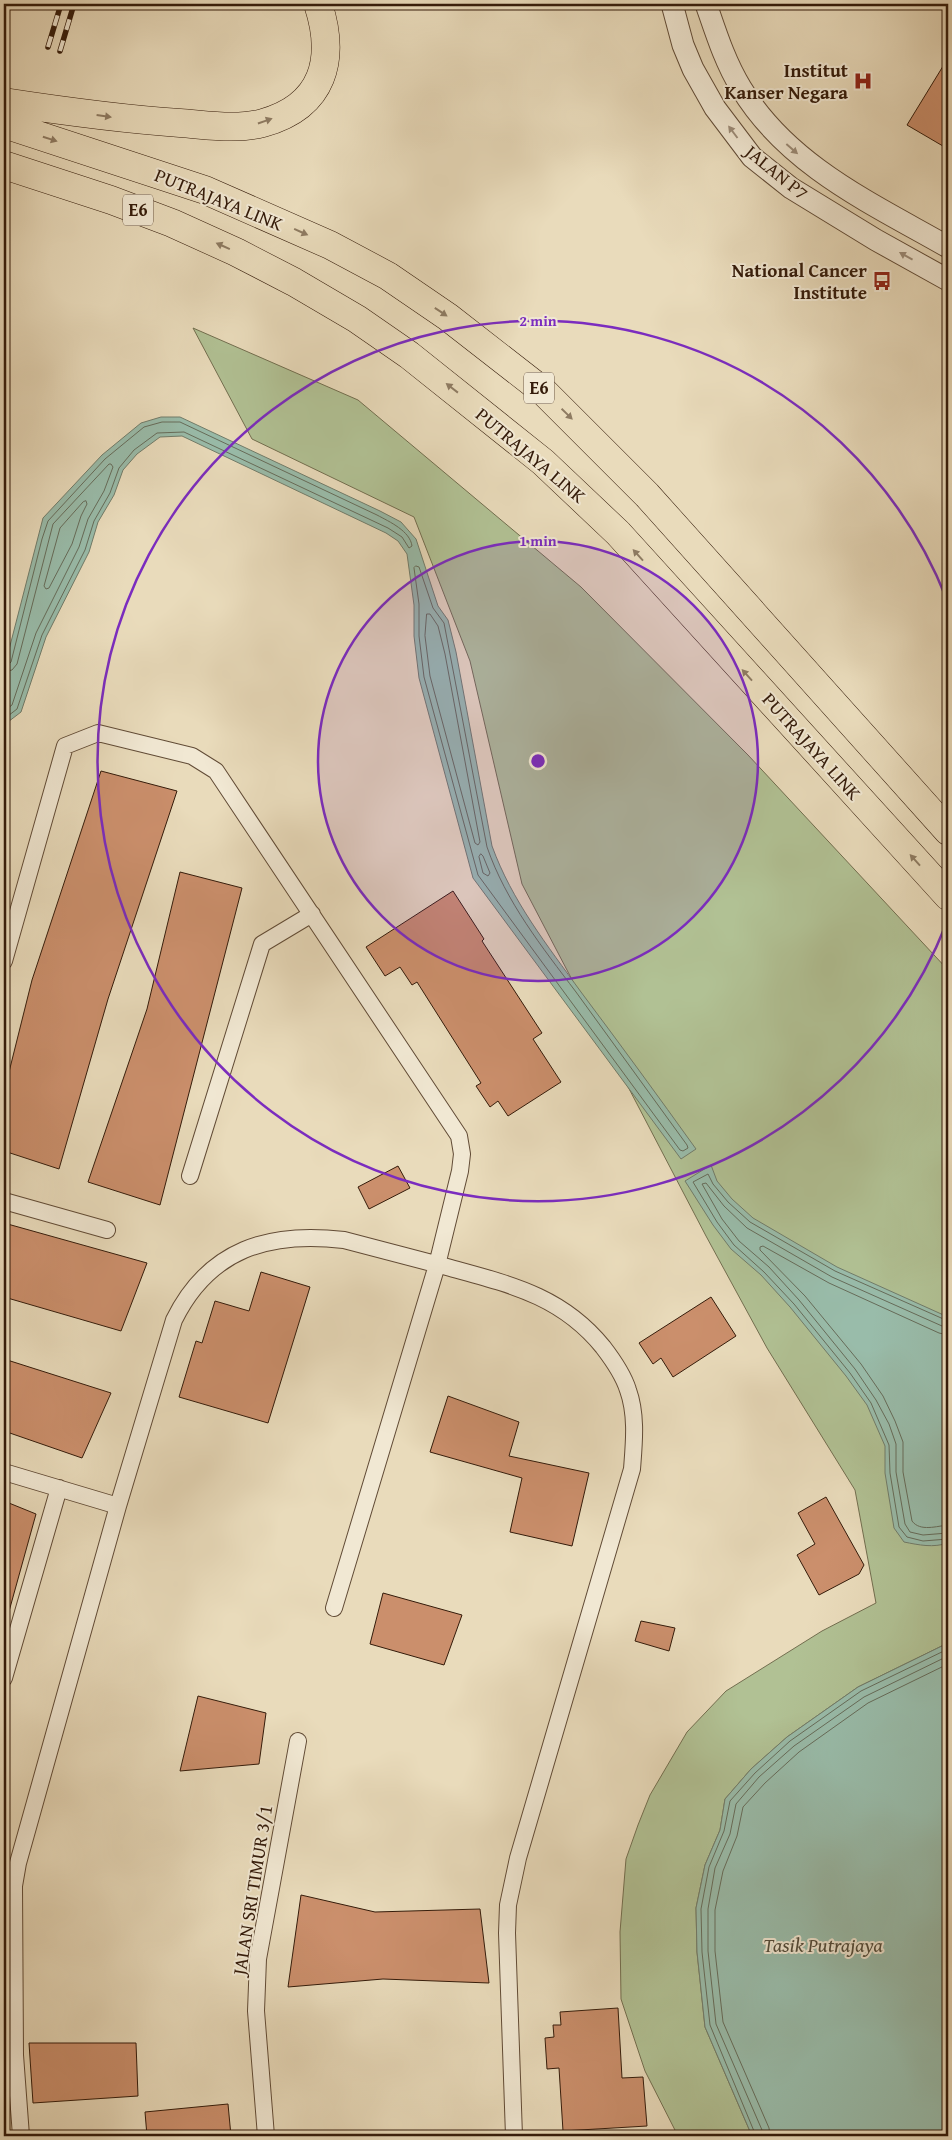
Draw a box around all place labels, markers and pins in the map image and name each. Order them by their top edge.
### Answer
place label: Institut Kanser Negara [725,56,849,106]
hospital icon: Institut Kanser Negara [852,70,874,92]
place label: National Cancer Institute [732,256,867,306]
bus stop icon: National Cancer Institute [871,270,893,292]
centre of rings [529,752,547,770]

